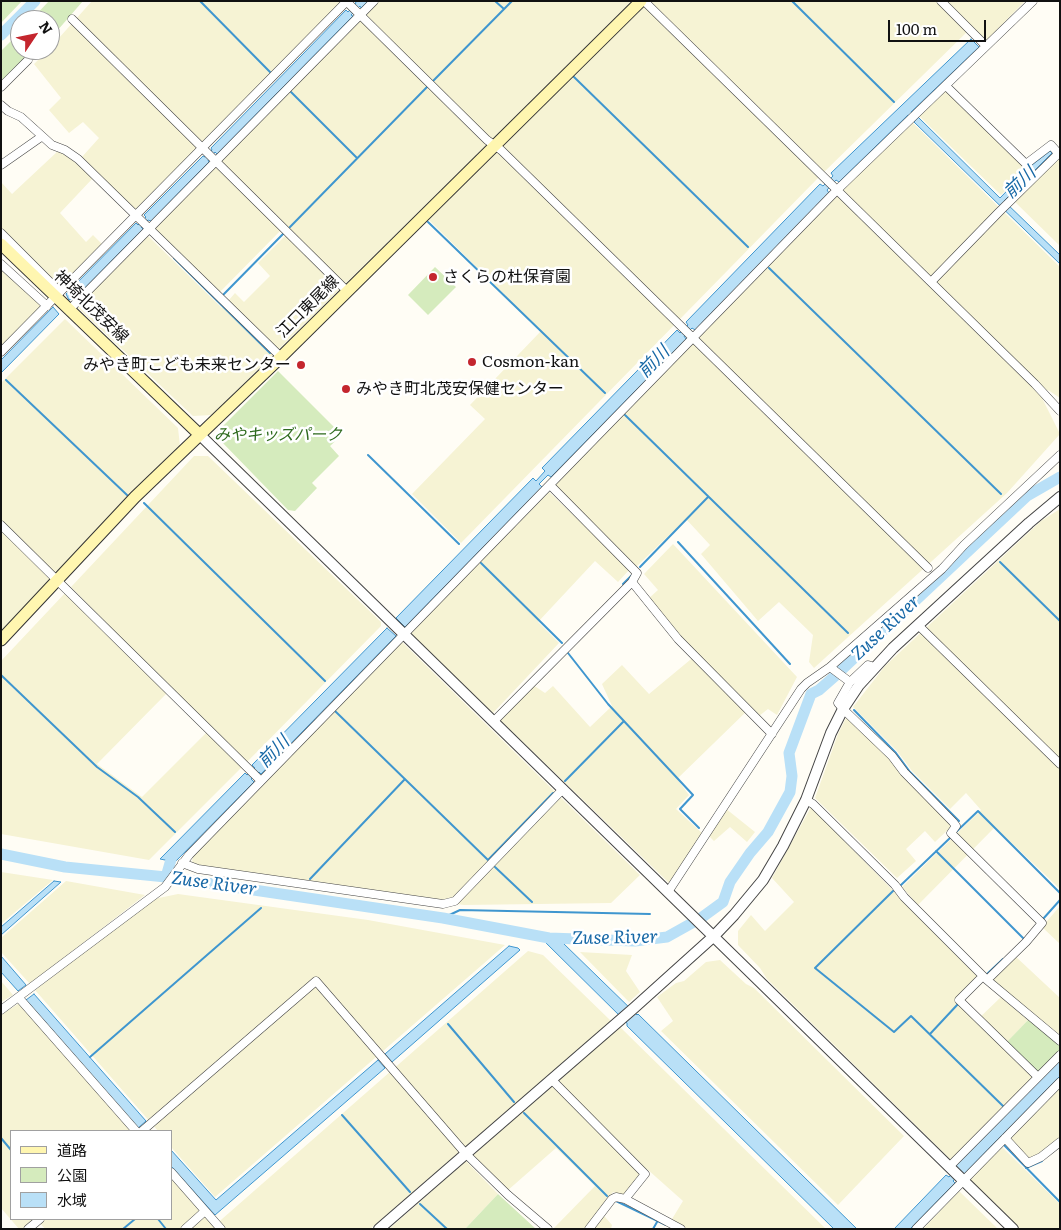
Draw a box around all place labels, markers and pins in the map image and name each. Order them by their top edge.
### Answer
place label: さくらの杜保育園 [443,267,571,287]
marker: さくらの杜保育園 [427,271,439,283]
place label: Cosmon-kan [482,352,579,372]
place label: みやき町こども未来センター [83,355,291,375]
marker: Cosmon-kan [466,356,478,368]
marker: みやき町こども未来センター [295,359,307,371]
place label: みやき町北茂安保健センター [356,379,564,399]
marker: みやき町北茂安保健センター [340,383,352,395]

